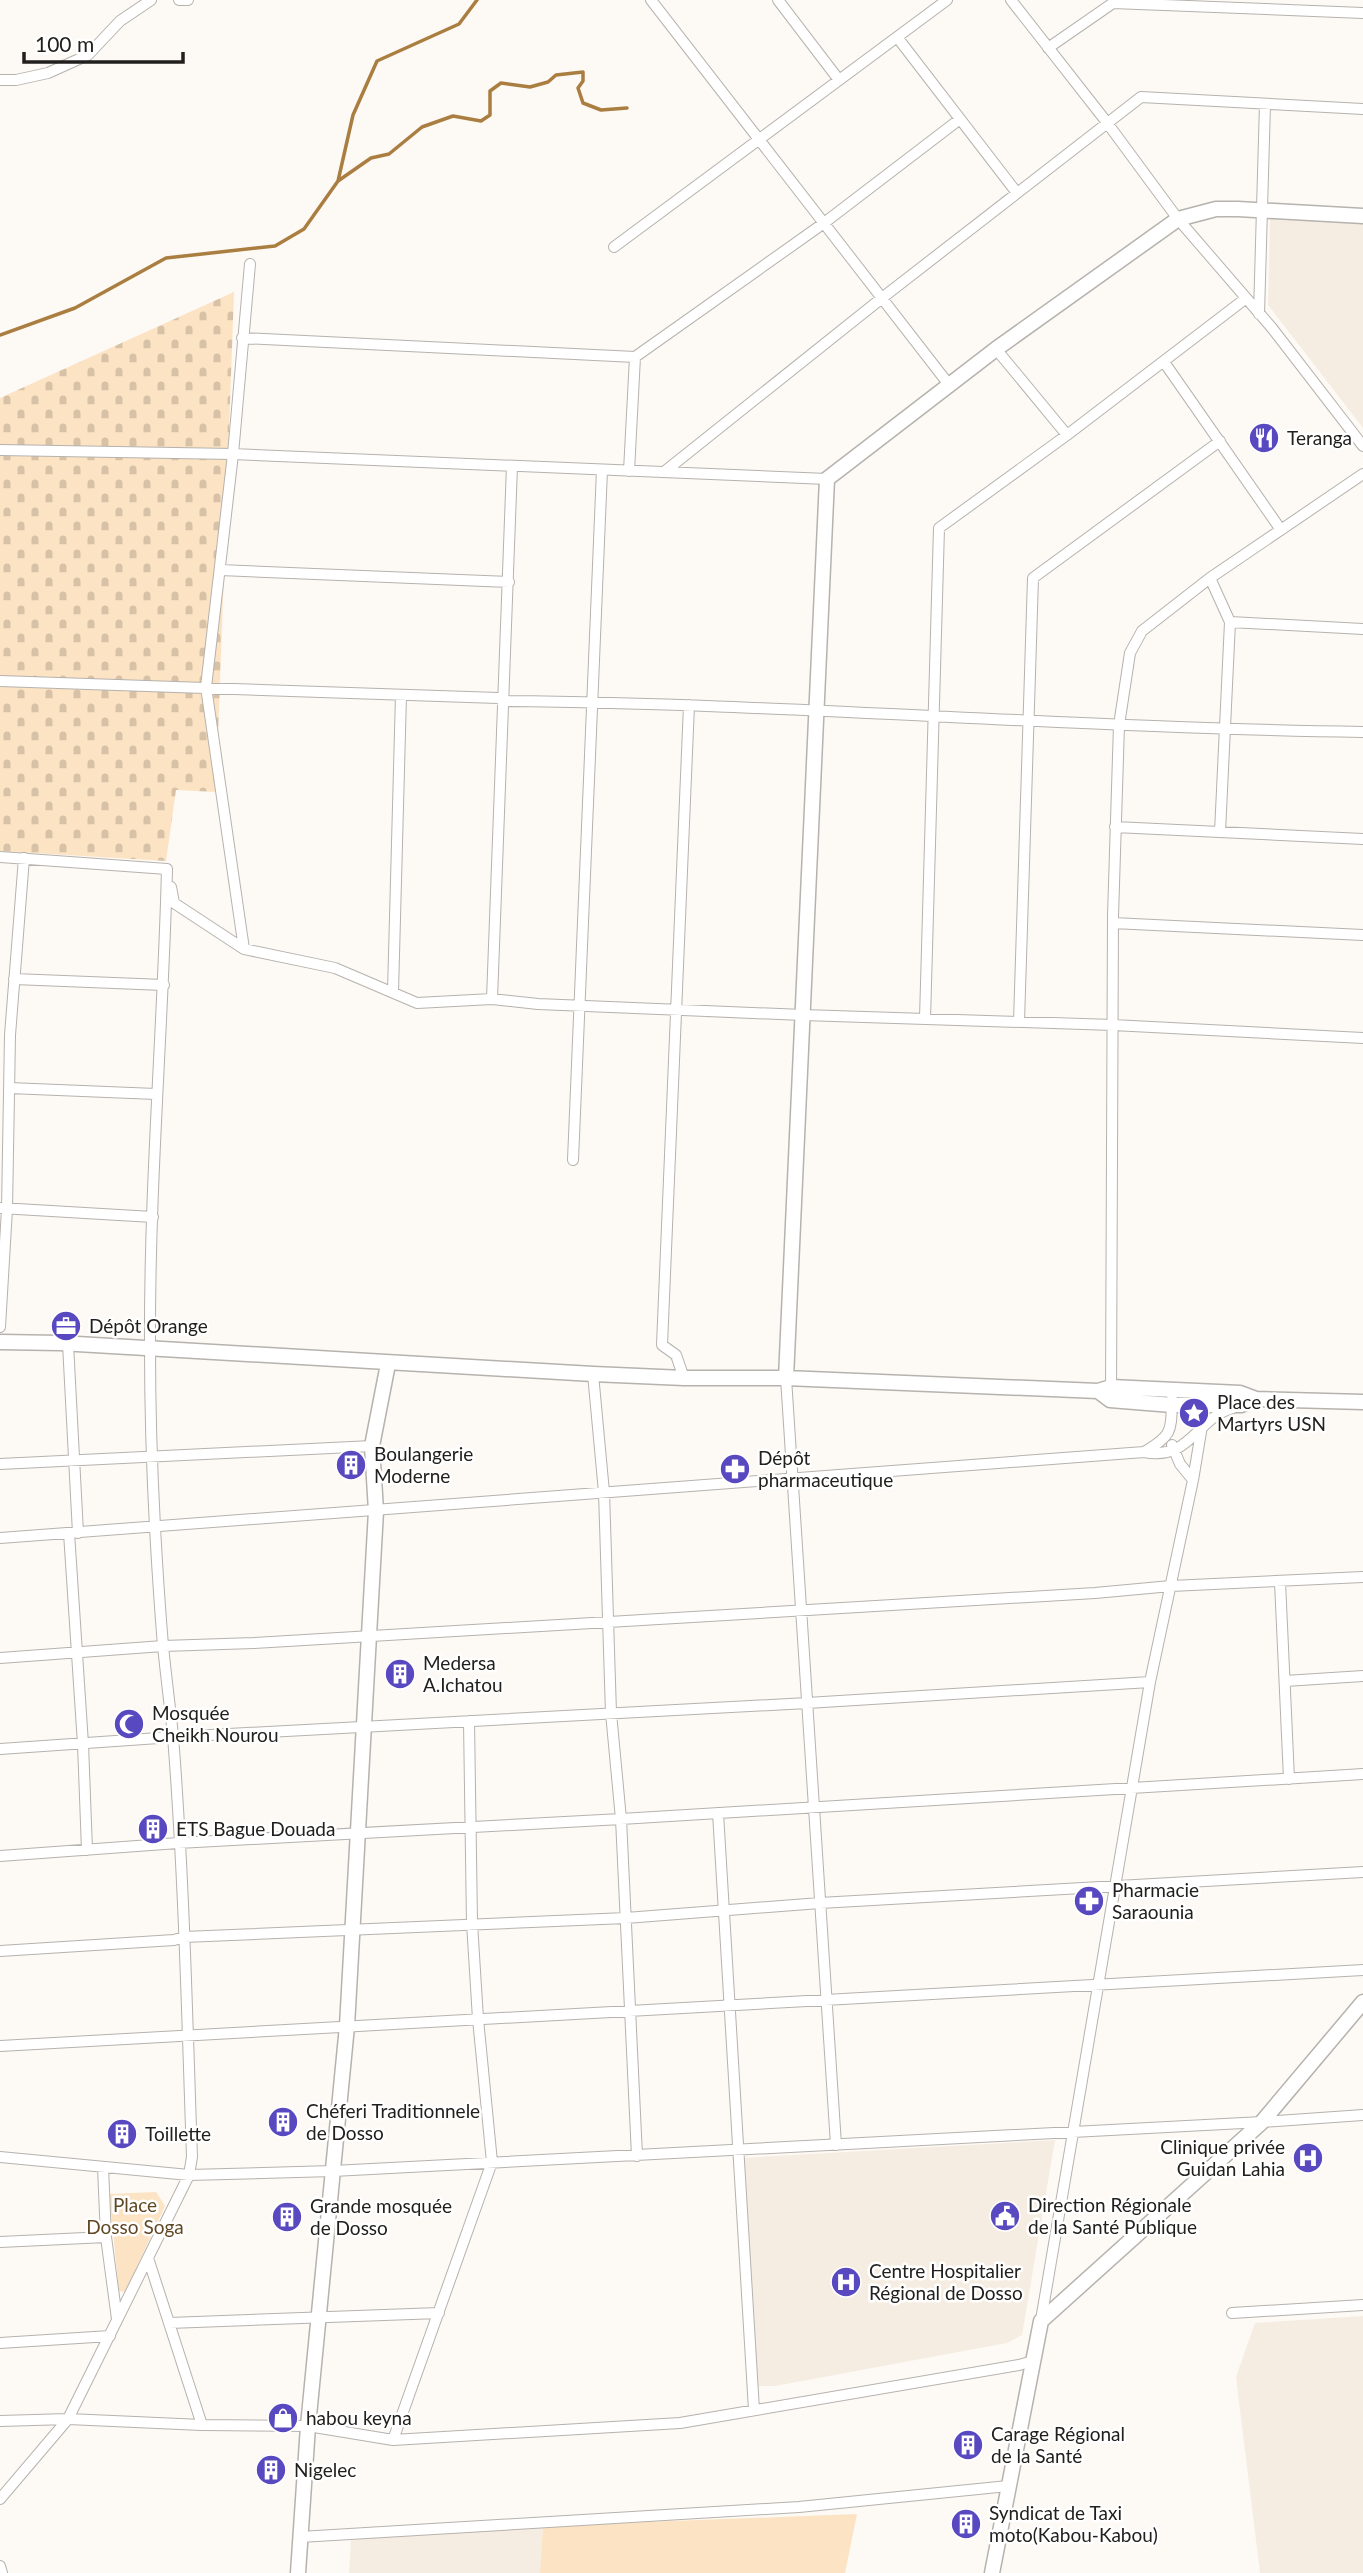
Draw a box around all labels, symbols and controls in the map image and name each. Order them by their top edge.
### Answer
scale bar [24,21,184,65]
text: 100 m [35,31,94,56]
restaurant icon: Teranga [1247,421,1281,455]
place label: Teranga [1287,426,1352,449]
office icon: Dépôt Orange [49,1309,83,1343]
place label: Dépôt Orange [89,1314,208,1337]
place label: Place des Martyrs USN [1217,1390,1326,1435]
place icon: Place des Martyrs USN [1177,1396,1211,1430]
place label: Boulangerie Moderne [374,1442,473,1487]
place label: Dépôt pharmaceutique [758,1446,893,1491]
building icon: Boulangerie Moderne [334,1448,368,1482]
pharmacy icon: Dépôt pharmaceutique [718,1452,752,1486]
place label: Medersa A.Ichatou [423,1651,503,1696]
building icon: Medersa A.Ichatou [383,1657,417,1691]
place label: Mosquée Cheikh Nourou [152,1701,278,1746]
mosque icon: Mosquée Cheikh Nourou [112,1707,146,1741]
building icon: ETS Bague Douada [136,1812,170,1846]
place label: ETS Bague Douada [176,1817,335,1840]
place label: Pharmacie Saraounia [1112,1878,1199,1923]
pharmacy icon: Pharmacie Saraounia [1072,1884,1106,1918]
place label: Chéferi Traditionnele de Dosso [306,2099,480,2144]
building icon: Chéferi Traditionnele de Dosso [266,2105,300,2139]
building icon: Toillette [105,2117,139,2151]
place label: Toillette [145,2122,211,2145]
place label: Clinique privée Guidan Lahia [1160,2135,1285,2180]
hospital icon: Clinique privée Guidan Lahia [1291,2141,1325,2175]
park label: Place Dosso Soga [86,2193,184,2238]
place label: Direction Régionale de la Santé Publique [1028,2193,1197,2238]
place label: Grande mosquée de Dosso [310,2194,452,2239]
public building icon: Direction Régionale de la Santé Publique [988,2199,1022,2233]
building icon: Grande mosquée de Dosso [270,2200,304,2234]
place label: Centre Hospitalier Régional de Dosso [869,2259,1023,2304]
hospital icon: Centre Hospitalier Régional de Dosso [829,2265,863,2299]
shop icon: habou keyna [266,2401,300,2435]
place label: habou keyna [306,2406,412,2429]
place label: Carage Régional de la Santé [991,2422,1125,2467]
building icon: Carage Régional de la Santé [951,2428,985,2462]
building icon: Nigelec [254,2453,288,2487]
place label: Nigelec [294,2458,356,2481]
place label: Syndicat de Taxi moto(Kabou-Kabou) [989,2501,1158,2546]
building icon: Syndicat de Taxi moto(Kabou-Kabou) [949,2507,983,2541]

